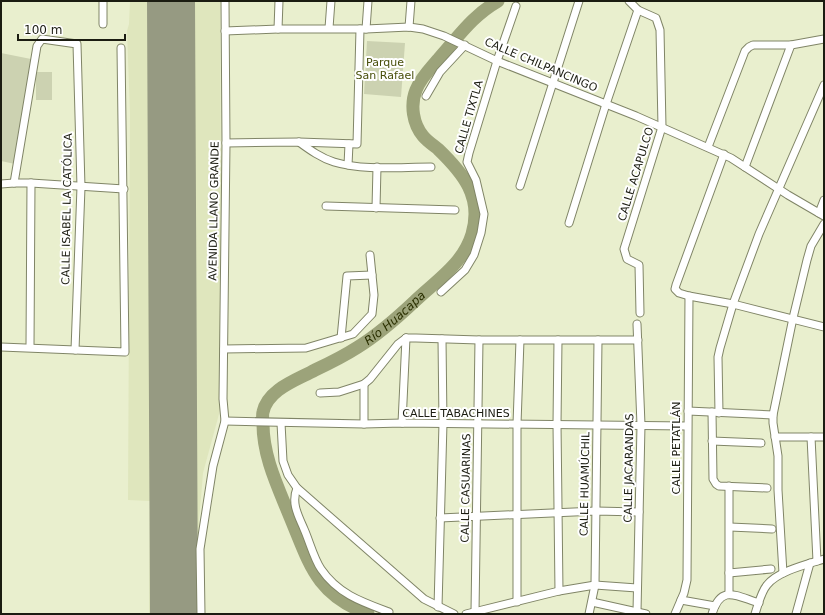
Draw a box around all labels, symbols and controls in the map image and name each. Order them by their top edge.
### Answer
scale bar [18,16,125,42]
text: 100 m [24,23,62,37]
street label: CALLE CHILPANCINGO [483,35,600,95]
park label: Parque San Rafael [356,56,414,82]
street label: CALLE TIXTLA [452,78,486,155]
street label: CALLE ACAPULCO [616,125,657,223]
street label: CALLE ISABEL LA CATÓLICA [59,133,75,285]
street label: AVENIDA LLANO GRANDE [206,141,222,281]
water label: Río Huacapa [362,288,428,348]
street label: CALLE PETATLÁN [670,402,683,494]
street label: CALLE TABACHINES [402,407,510,420]
street label: CALLE JACARANDAS [622,413,636,523]
street label: CALLE HUAMÚCHIL [578,431,592,536]
street label: CALLE CASUARINAS [459,433,473,543]

